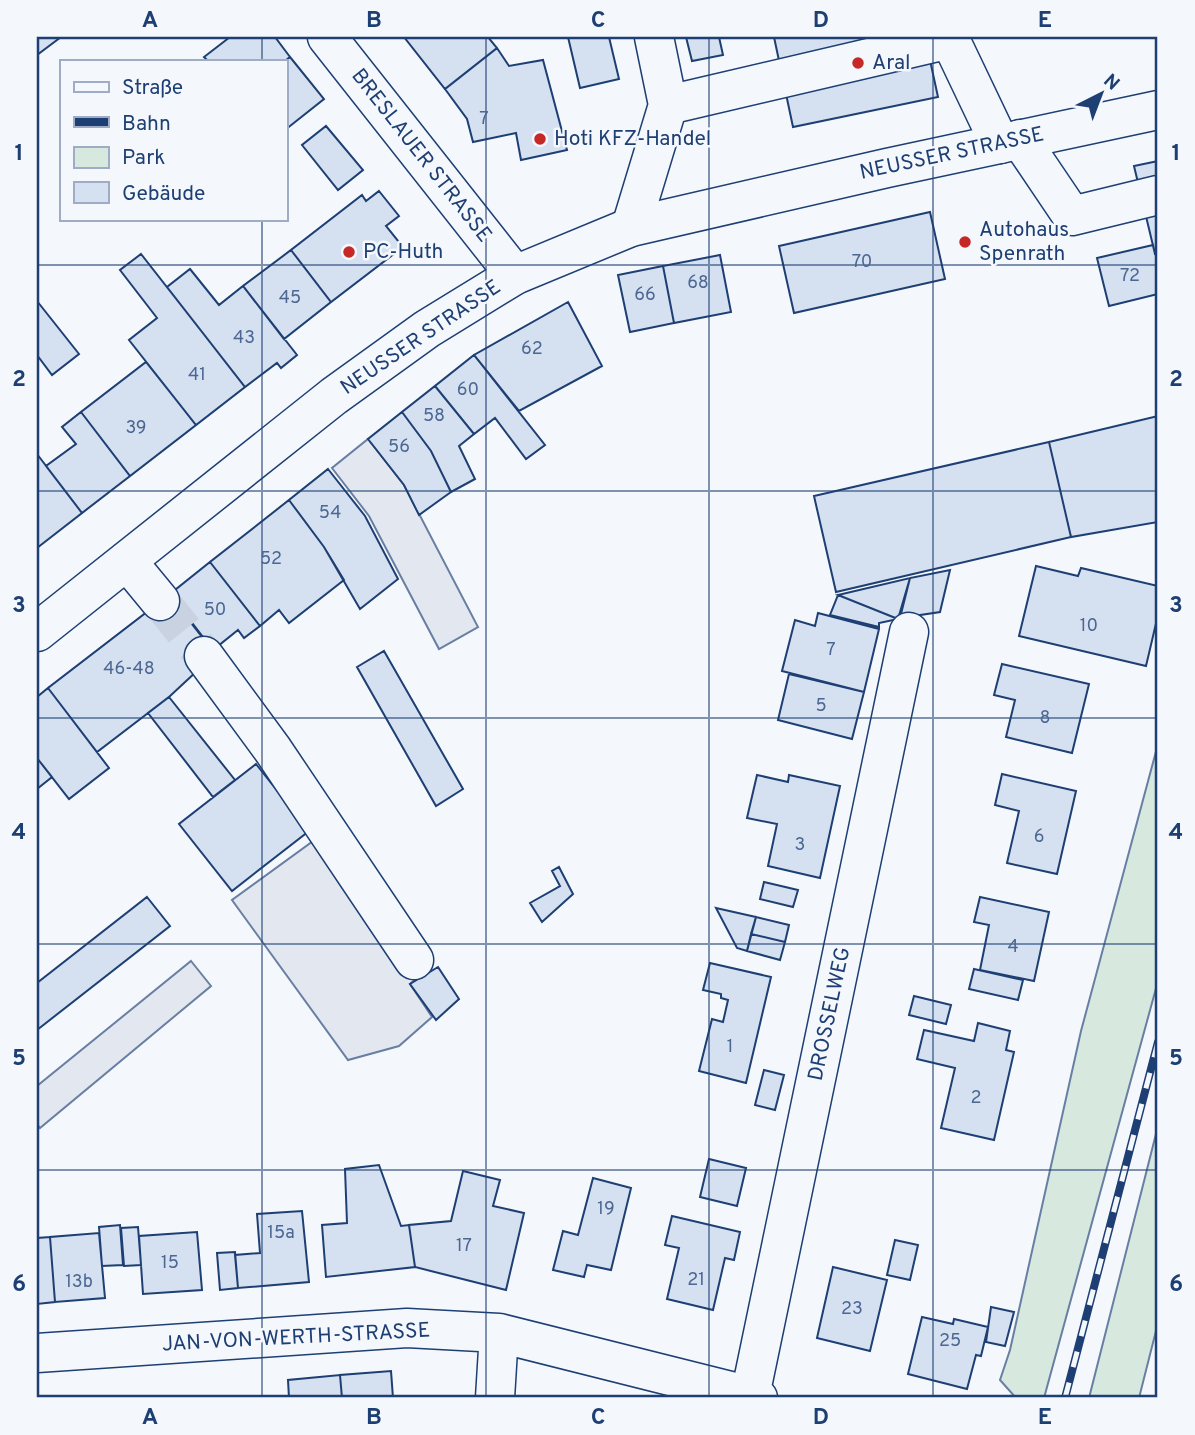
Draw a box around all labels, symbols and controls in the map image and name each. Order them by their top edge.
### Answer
text: A [142,7,158,36]
text: B [366,7,382,36]
text: C [591,7,605,36]
text: D [813,7,829,36]
text: E [1038,7,1052,36]
place label: Aral [872,50,911,77]
marker: Aral [850,55,866,71]
legend [60,60,287,220]
north arrow [1066,60,1136,130]
street label: BRESLAUER STRASSE [345,64,497,248]
text: N [1098,69,1124,96]
text: Straße [122,75,183,102]
house number: 7 [479,108,489,131]
text: Bahn [122,111,171,138]
street label: NEUSSER STRASSE [857,121,1047,187]
place label: Hoti KFZ-Handel [554,126,711,153]
marker: Hoti KFZ-Handel [532,131,548,147]
text: 1 [14,140,24,169]
text: 1 [1171,140,1181,169]
text: Park [122,145,165,172]
text: Gebäude [122,181,205,208]
place label: Autohaus Spenrath [979,217,1069,268]
marker: Autohaus Spenrath [957,234,973,250]
place label: PC-Huth [363,239,443,266]
marker: PC-Huth [341,244,357,260]
house number: 70 [852,251,872,274]
house number: 72 [1120,265,1140,288]
house number: 68 [687,272,709,295]
street label: NEUSSER STRASSE [336,274,506,402]
house number: 66 [634,284,656,307]
house number: 45 [279,287,301,310]
house number: 43 [233,327,255,350]
house number: 62 [521,338,543,361]
house number: 41 [188,364,206,387]
text: 2 [12,366,26,395]
text: 2 [1169,366,1183,395]
house number: 60 [457,379,479,402]
house number: 58 [423,405,445,428]
house number: 39 [125,417,147,440]
house number: 56 [388,436,410,459]
house number: 54 [319,502,341,525]
house number: 52 [260,548,282,571]
text: 3 [12,592,26,621]
text: 3 [1169,592,1183,621]
house number: 50 [204,599,226,622]
house number: 10 [1080,615,1098,638]
house number: 7 [826,639,836,662]
house number: 46-48 [103,658,155,681]
house number: 5 [815,695,827,718]
house number: 8 [1040,707,1051,730]
text: 4 [12,819,26,848]
text: 4 [1169,819,1183,848]
house number: 6 [1034,826,1044,849]
house number: 3 [795,834,805,857]
house number: 4 [1007,936,1019,959]
street label: DROSSELWEG [803,945,857,1083]
house number: 1 [727,1036,733,1059]
text: 5 [12,1045,26,1074]
text: 5 [1169,1045,1183,1074]
house number: 2 [970,1087,982,1110]
house number: 19 [597,1198,615,1221]
house number: 15a [267,1222,295,1245]
house number: 17 [456,1235,472,1258]
house number: 15 [161,1252,179,1275]
house number: 21 [687,1269,705,1292]
text: 6 [12,1271,26,1300]
house number: 13b [65,1271,93,1294]
text: 6 [1169,1271,1183,1300]
house number: 23 [841,1298,863,1321]
street label: JAN-VON-WERTH-STRASSE [161,1317,431,1359]
house number: 25 [939,1330,961,1353]
text: A [142,1404,158,1433]
text: B [366,1404,382,1433]
text: C [591,1404,605,1433]
text: D [813,1404,829,1433]
text: E [1038,1404,1052,1433]

